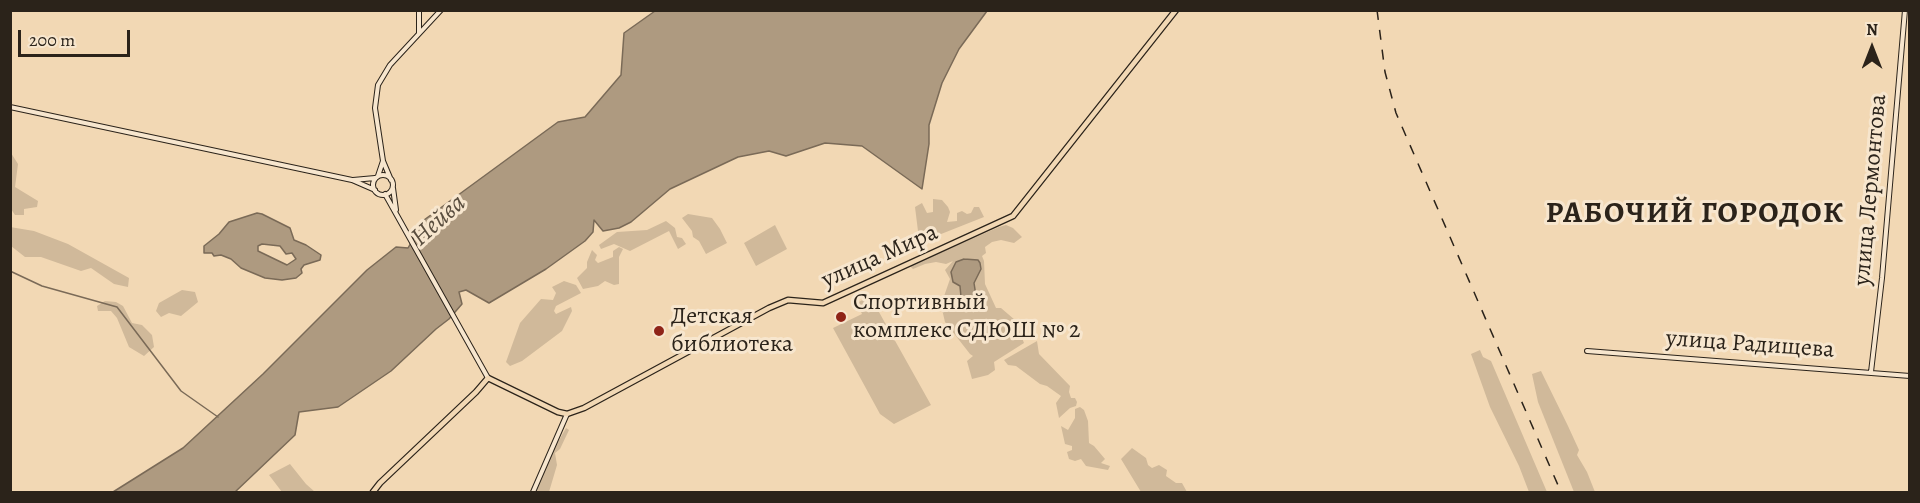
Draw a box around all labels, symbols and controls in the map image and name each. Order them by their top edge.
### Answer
scale bar [21,18,134,56]
north arrow [1842,18,1902,78]
text: N [1866,19,1878,41]
text: 200 m [29,28,75,52]
street label: улица Лермонтова [1848,93,1894,287]
water label: Нейва [405,188,473,254]
district label: РАБОЧИЙ ГОРОДОК [1546,197,1844,233]
street label: улица Мира [818,219,942,295]
place label: Спортивный комплекс СДЮШ № 2 [853,289,1080,345]
place label: Детская библиотека [671,303,793,359]
marker: Спортивный комплекс СДЮШ № 2 [834,310,848,324]
marker: Детская библиотека [652,324,666,338]
street label: улица Радищева [1665,325,1835,365]

